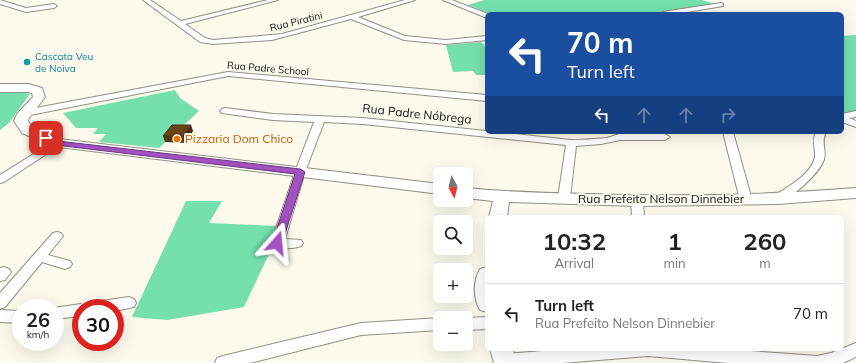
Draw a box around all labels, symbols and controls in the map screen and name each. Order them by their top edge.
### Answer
street label: Rua Piratini [268,9,324,34]
text: 70 m [567,25,633,60]
icon: left [501,28,553,80]
place label: Cascata Veu de Noiva [35,50,93,75]
marker: Cascata Veu de Noiva [22,57,32,67]
street label: Rua Padre School [227,58,309,79]
text: Turn left [567,60,635,83]
street label: Rua Padre Nóbrega [362,100,472,127]
icon: left [591,104,613,126]
icon: ahead [633,104,655,126]
icon: ahead [675,104,697,126]
icon: right [717,104,739,126]
pin [29,121,63,155]
icon: arrive [35,127,57,149]
place label: Pizzaria Dom Chico [185,131,293,146]
marker: Pizzaria Dom Chico [172,134,182,144]
north arrow [433,167,473,207]
map controls [433,167,473,351]
street label: Rua Prefeito Nelson Dinnebier [578,191,745,206]
button: search [433,215,473,255]
position arrow [256,222,298,264]
text: 10:32 [543,226,606,256]
text: 1 [667,226,682,256]
text: 260 [743,226,786,256]
text: Arrival [554,255,594,271]
text: min [664,255,686,271]
text: m [759,255,771,271]
button: + [433,263,473,303]
text: Turn left [535,296,594,315]
speed limit sign: 30 [72,299,124,351]
icon: left [501,303,523,325]
text: 70 m [793,304,828,323]
text: 26 [26,307,50,332]
button: − [433,311,473,351]
text: Rua Prefeito Nelson Dinnebier [535,315,715,331]
text: km/h [27,328,49,341]

